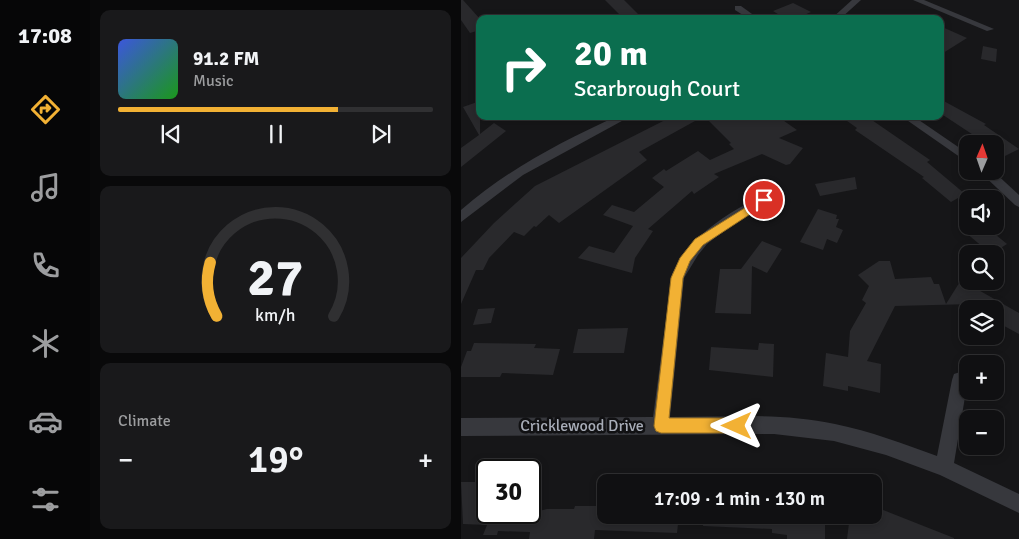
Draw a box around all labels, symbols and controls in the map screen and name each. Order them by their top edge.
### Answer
text: 17:08 [18,22,72,49]
text: 20 m [574,32,648,75]
icon: right [491,35,556,100]
text: 91.2 FM [193,47,259,71]
text: Music [193,71,234,91]
text: Scarbrough Court [574,75,740,102]
icon: directions [28,92,63,127]
icon: previous [157,120,185,148]
icon: pause [262,120,290,148]
icon: next [367,120,395,148]
north arrow [959,135,1003,180]
map controls [959,135,1004,455]
icon: music [28,170,63,205]
pin [743,179,785,221]
icon: arrive [750,186,778,214]
button: sound [959,190,1004,235]
button: search [959,245,1004,290]
text: 27 [247,246,304,310]
icon: phone [28,248,63,283]
button: layers [959,300,1004,345]
text: km/h [255,304,296,326]
icon: climate [28,326,63,361]
button: + [959,355,1004,400]
position arrow [710,399,762,451]
icon: car [28,404,63,439]
button: − [959,410,1004,455]
text: Climate [118,411,171,431]
street label: Cricklewood Drive [520,416,644,436]
text: 19° [248,436,303,483]
text: − [118,443,133,477]
text: + [418,443,433,477]
speed limit sign: 30 [476,459,541,524]
icon: filters [28,482,63,517]
text: 17:09 · 1 min · 130 m [654,487,825,511]

